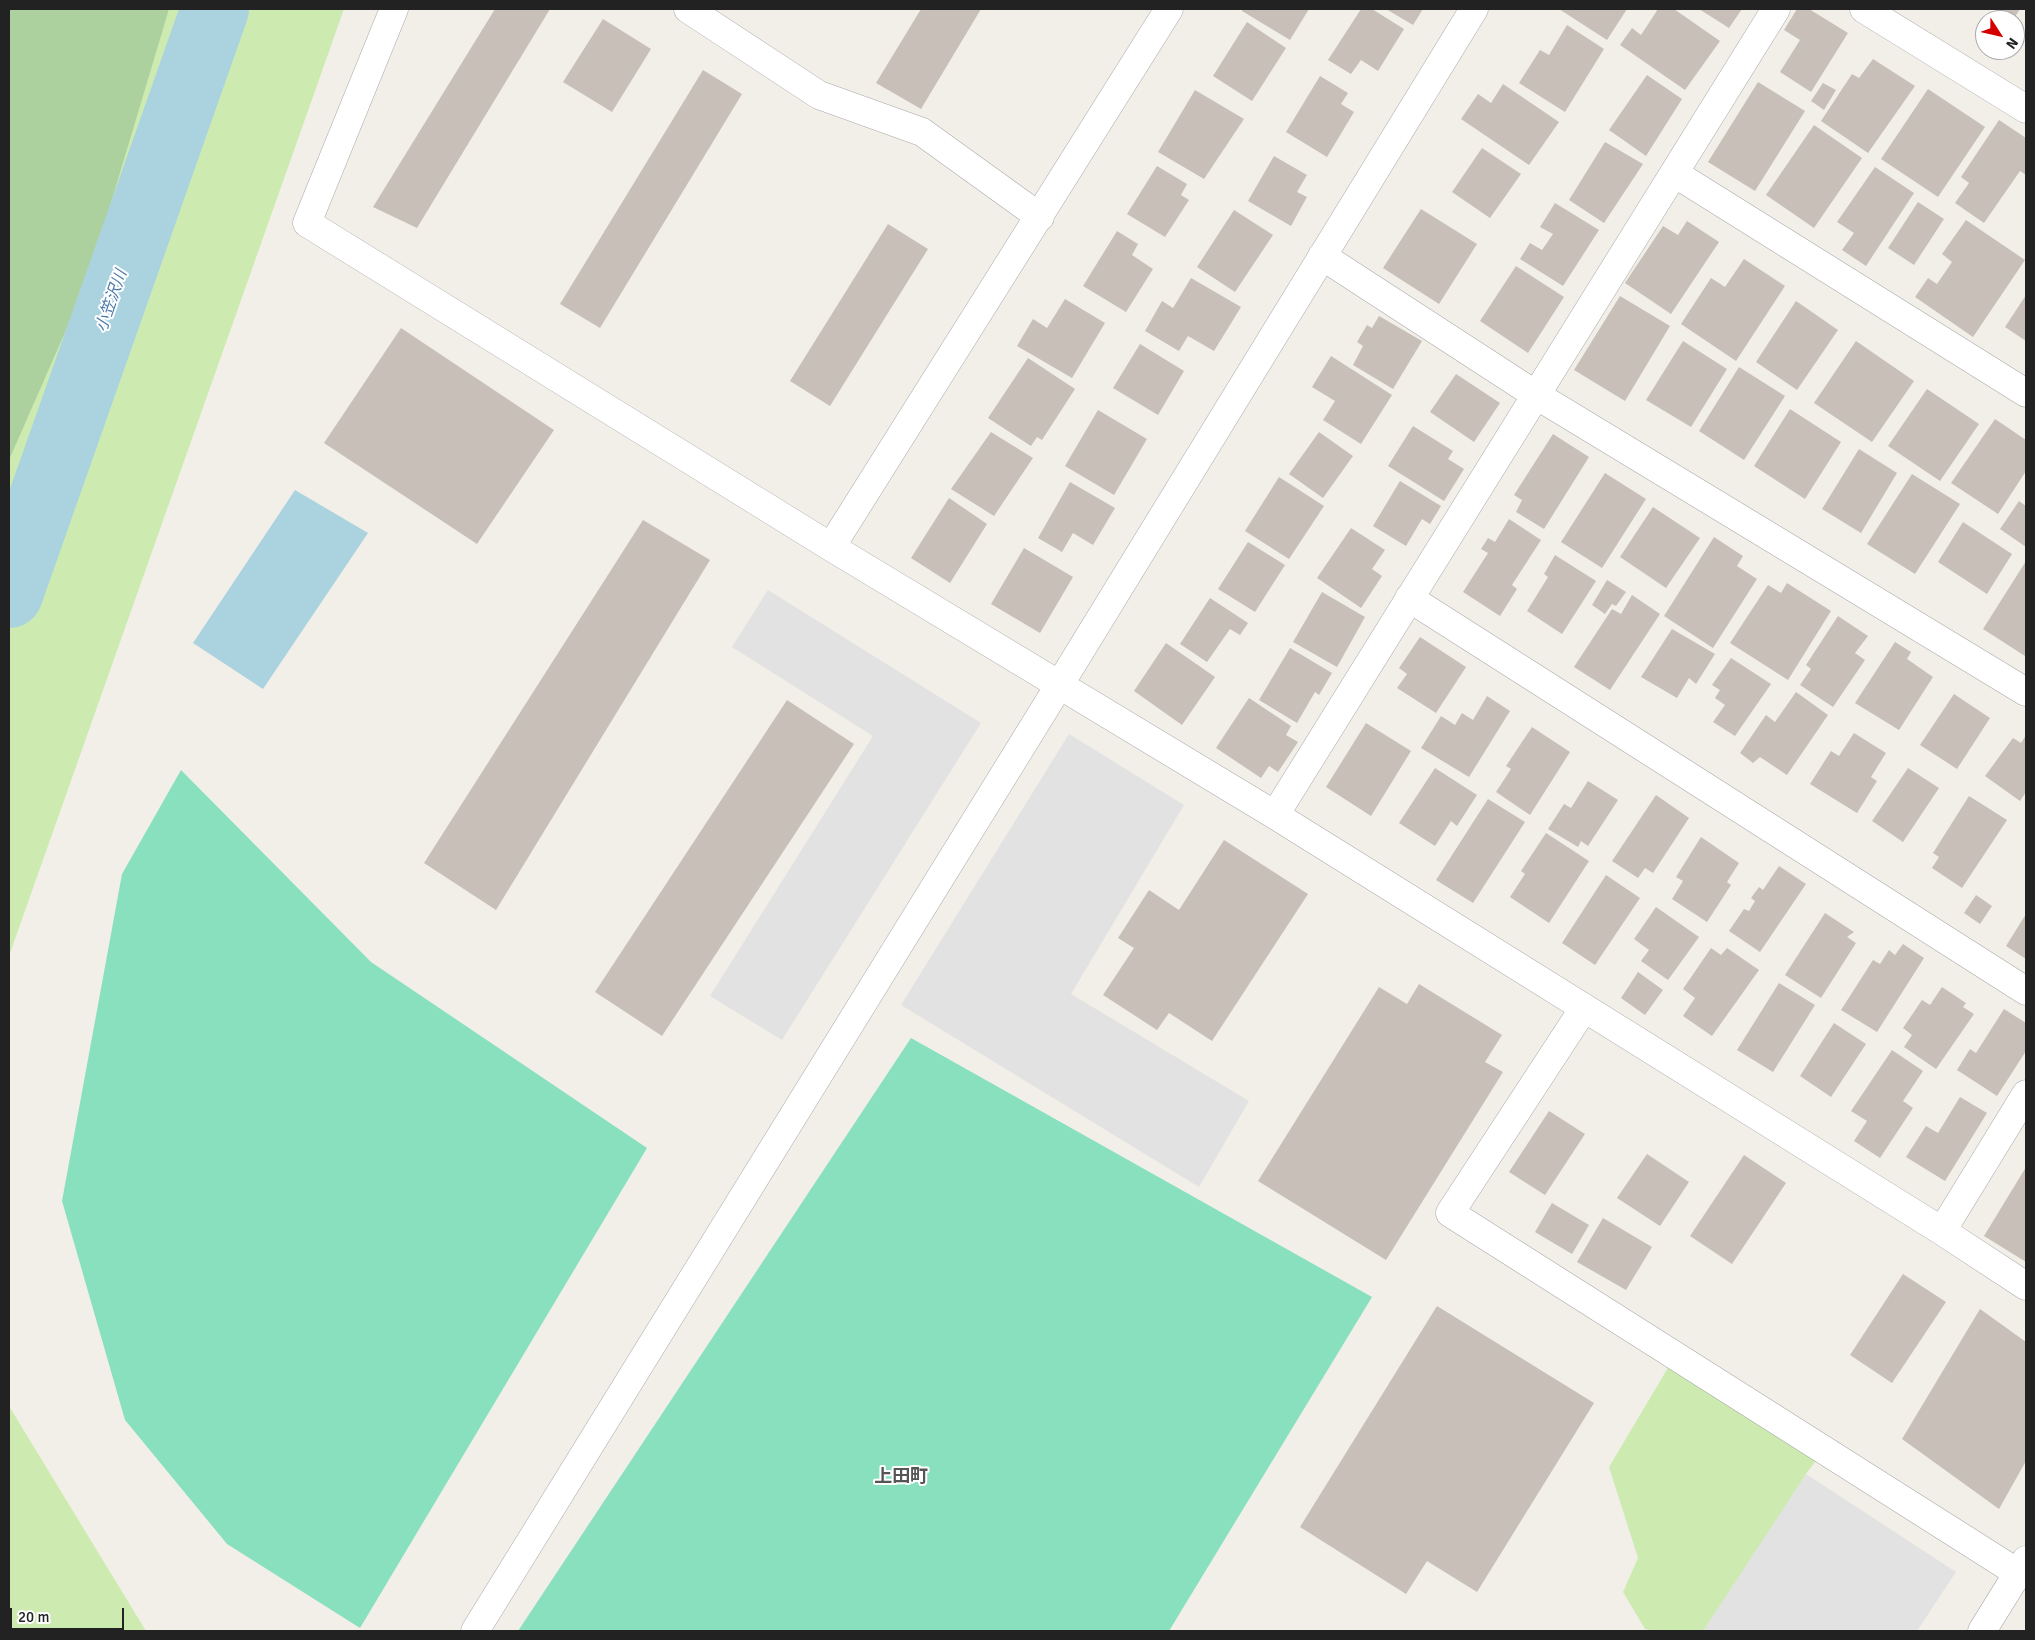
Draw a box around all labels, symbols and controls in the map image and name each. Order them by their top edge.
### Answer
north arrow [1975,10,2025,60]
text: N [2002,34,2022,52]
water label: 小笠沢川 [93,268,131,334]
district label: 上田町 [874,1466,928,1488]
scale bar [12,1598,126,1630]
text: 20 m [18,1608,49,1626]

